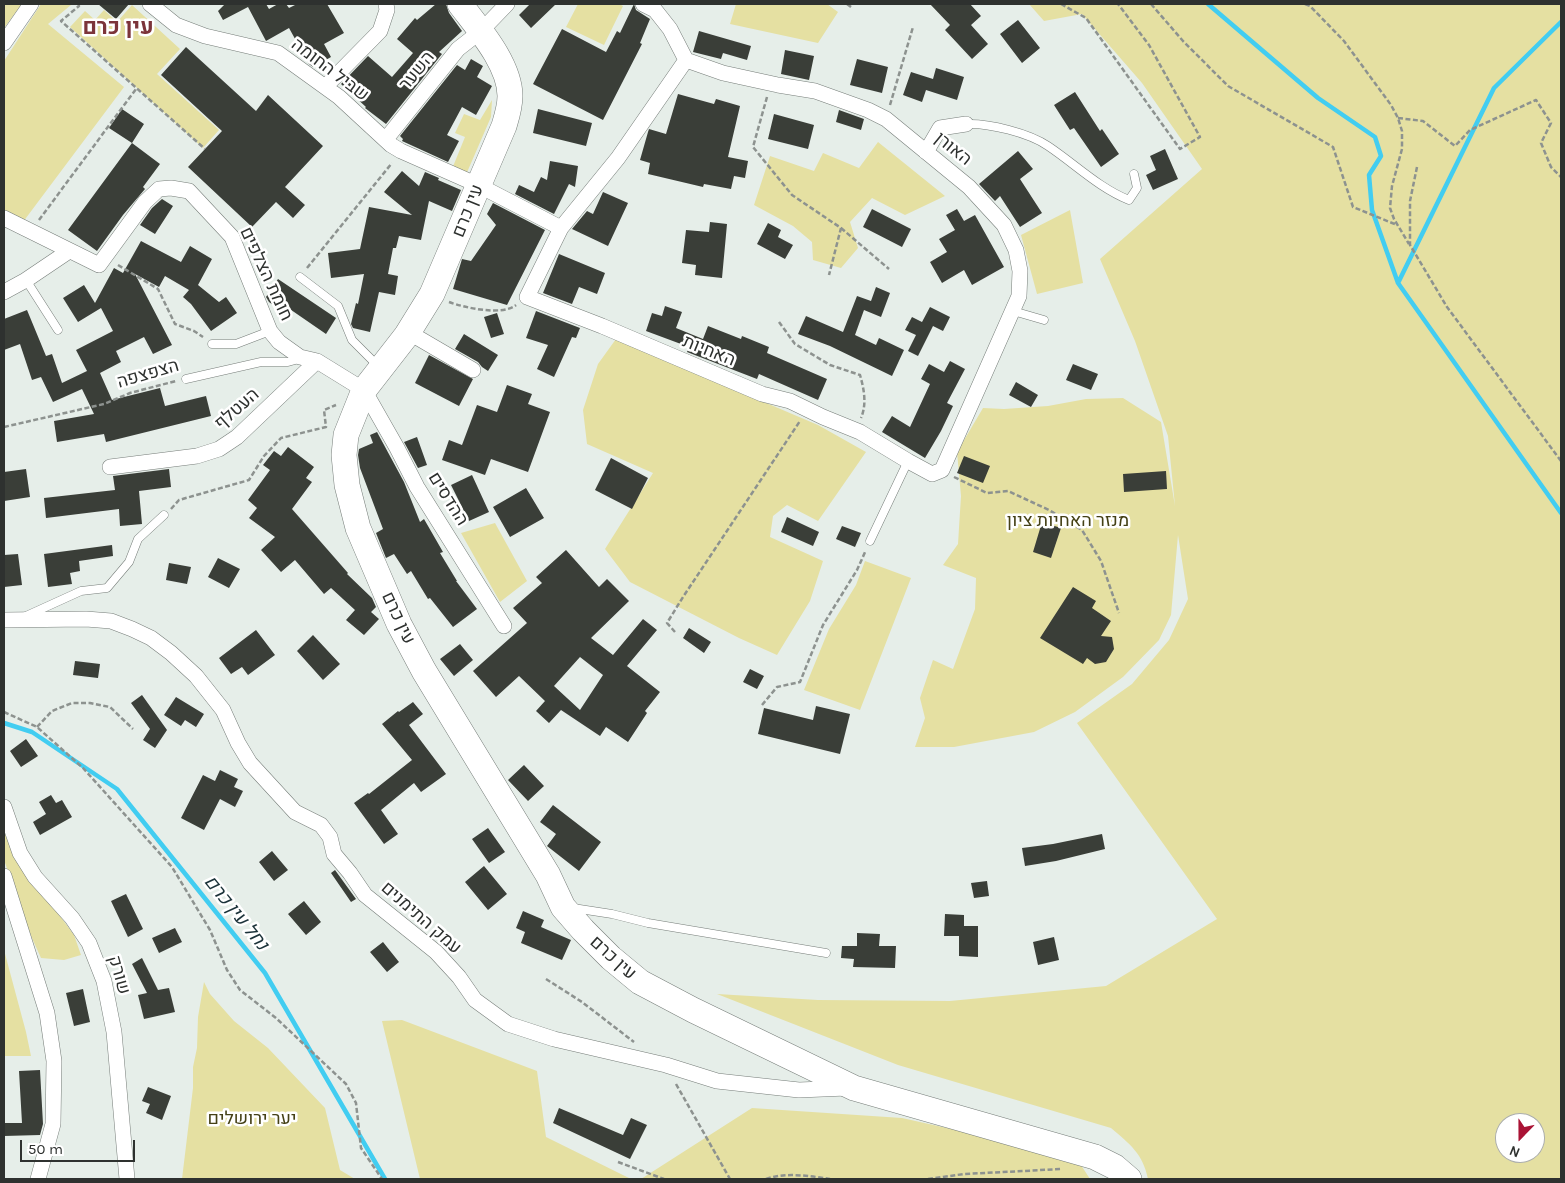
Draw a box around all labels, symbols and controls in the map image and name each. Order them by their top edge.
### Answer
district label: עין כרם [82,15,154,41]
street label: שביל החומה [287,34,373,106]
street label: השער [395,47,439,95]
street label: האורן [930,128,976,170]
street label: עין כרם [448,181,488,241]
street label: חומת הצלפים [235,224,297,324]
street label: האחיות [679,331,739,371]
street label: הצפצפה [115,355,181,393]
street label: העטלף [210,384,264,434]
street label: ההדסים [423,468,473,530]
park label: מנזר האחיות ציון [1007,510,1129,532]
street label: עין כרם [377,588,419,648]
water label: נחל עין כרם [199,871,273,955]
street label: עמק התימנים [376,877,466,959]
street label: עין כרם [585,931,641,985]
street label: שורק [103,953,135,997]
park label: יער ירושלים [208,1108,296,1130]
north arrow [1495,1113,1545,1163]
scale bar [22,1130,138,1162]
text: 50 m [28,1140,63,1158]
text: N [1507,1142,1522,1161]

